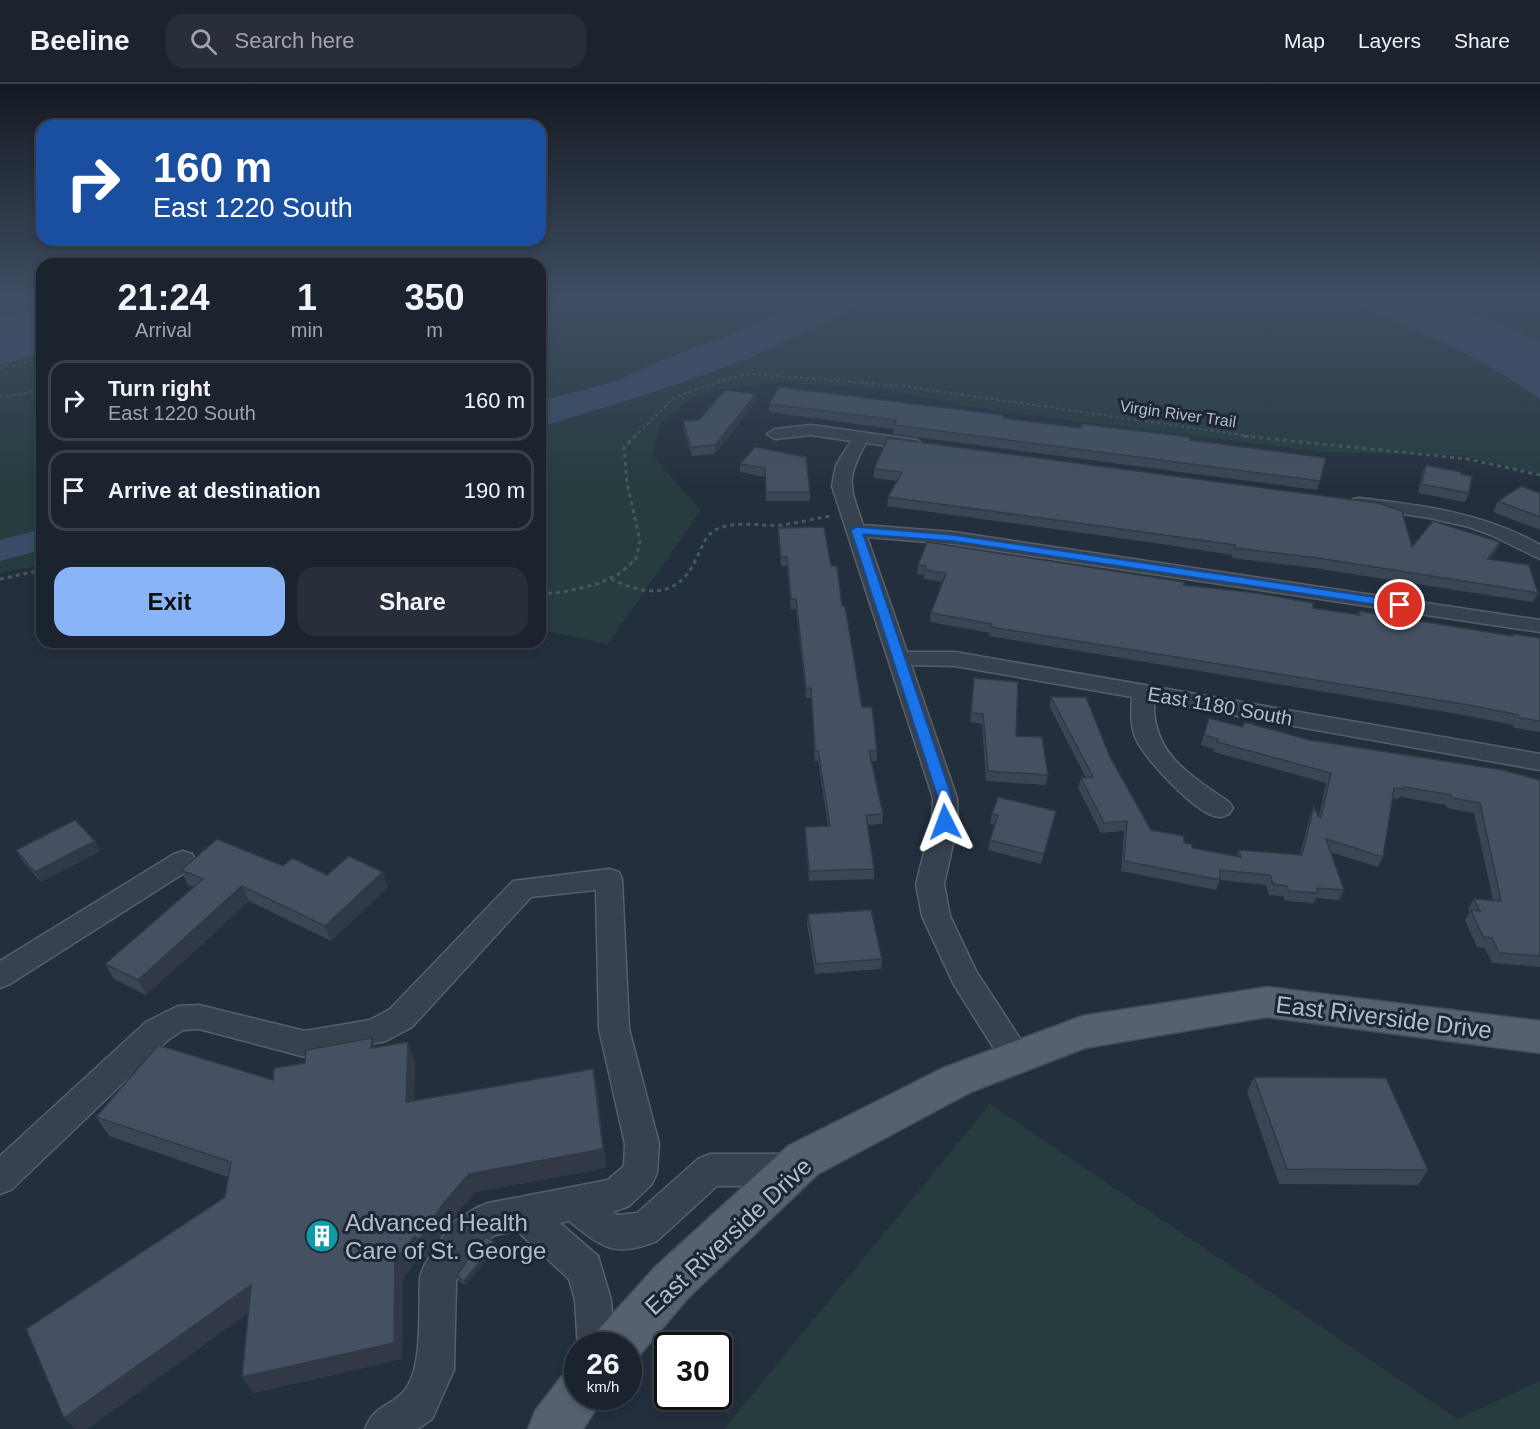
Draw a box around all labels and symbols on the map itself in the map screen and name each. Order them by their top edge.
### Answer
street label: Virgin River Trail [1119,397,1237,431]
pin [1374,579,1425,630]
street label: East 1180 South [1146,682,1294,730]
position arrow [913,790,977,854]
street label: East Riverside Drive [1274,990,1494,1044]
street label: East Riverside Drive [639,1152,817,1320]
place label: Advanced Health Care of St. George [345,1209,546,1264]
building icon: Advanced Health Care of St. George [304,1218,340,1254]
speed limit sign: 30 [654,1332,732,1410]

